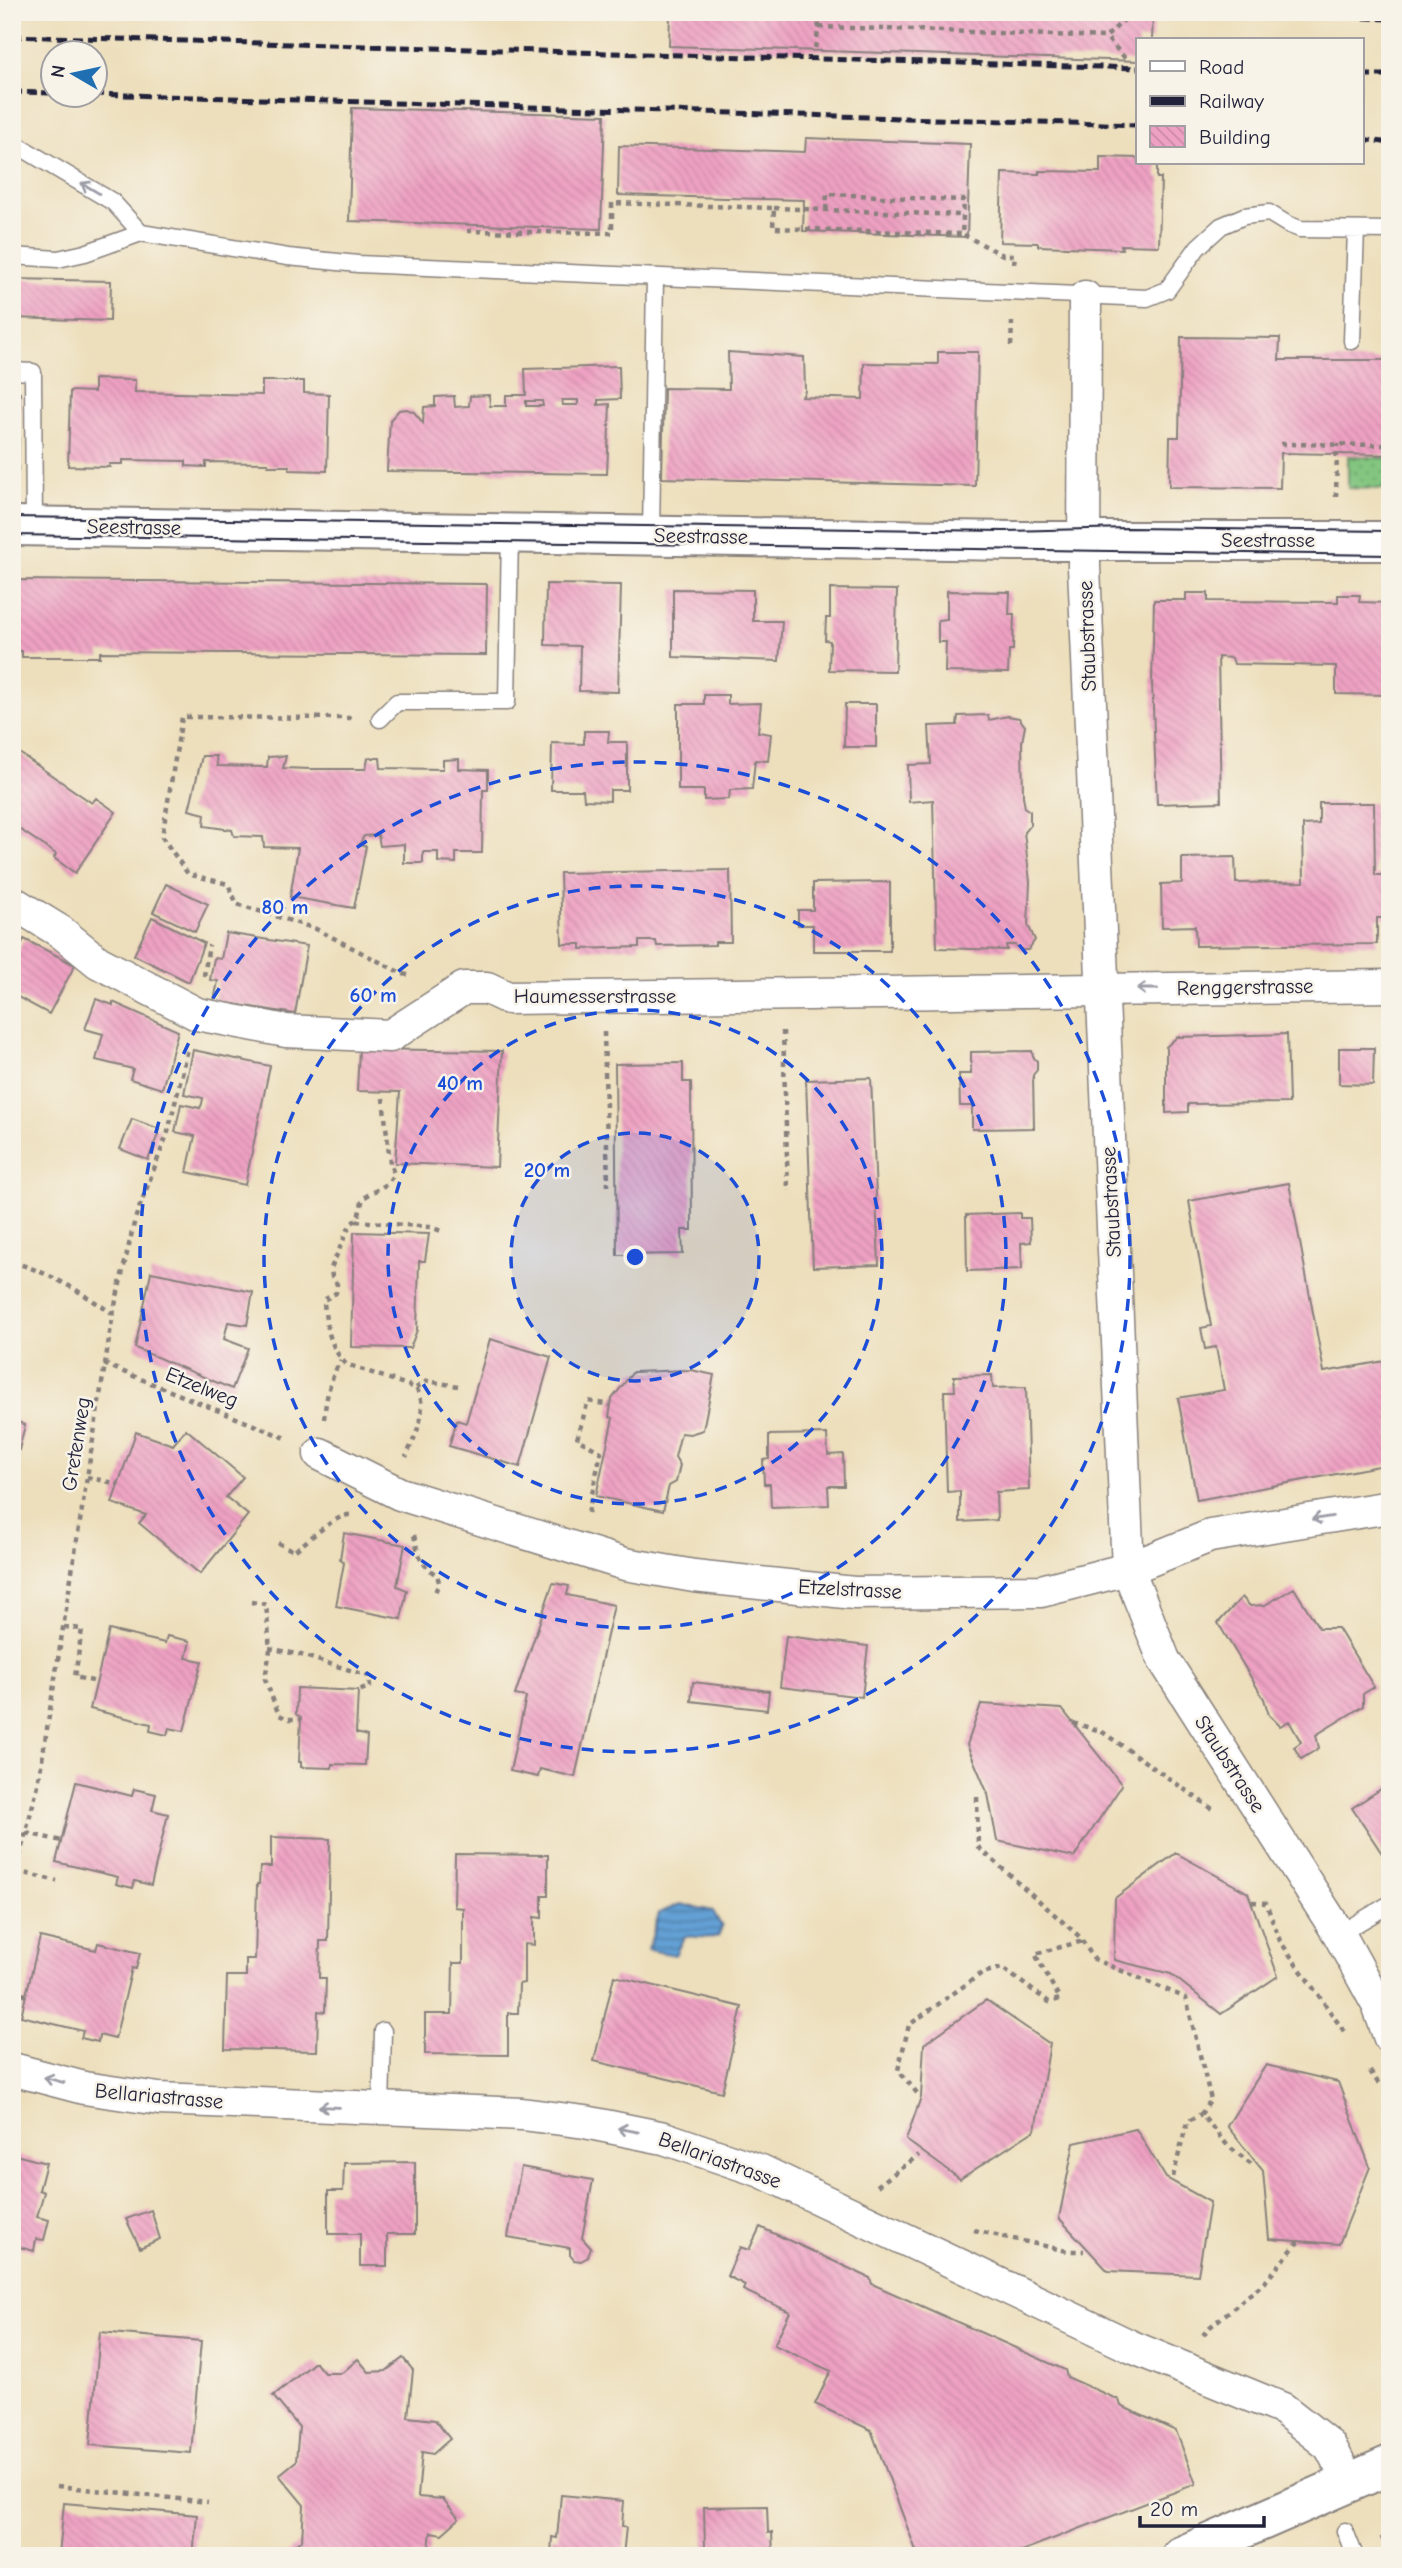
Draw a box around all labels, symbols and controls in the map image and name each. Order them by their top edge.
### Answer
north arrow [38,38,108,108]
legend [1136,38,1364,164]
text: Road [1199,55,1244,79]
text: N [46,64,70,79]
text: Railway [1199,89,1264,113]
text: Building [1199,125,1271,149]
one-way arrow [81,181,101,195]
street label: Seestrasse [87,514,181,540]
street label: Seestrasse [654,523,748,549]
street label: Seestrasse [1221,528,1315,552]
street label: Staubstrasse [1073,580,1101,692]
text: 80 m [262,895,308,919]
street label: Renggerstrasse [1176,974,1314,1000]
one-way arrow [1135,982,1158,995]
text: 60 m [349,983,397,1007]
street label: Haumesserstrasse [514,984,676,1008]
text: 40 m [437,1071,483,1095]
street label: Staubstrasse [1096,1146,1126,1258]
text: 20 m [524,1158,570,1182]
centre of rings [623,1245,647,1269]
street label: Etzelweg [162,1362,242,1412]
street label: Gretenweg [57,1395,95,1493]
one-way arrow [1311,1512,1334,1525]
street label: Etzelstrasse [798,1574,902,1604]
street label: Staubstrasse [1190,1711,1270,1817]
one-way arrow [43,2073,65,2086]
street label: Bellariastrasse [94,2078,224,2114]
one-way arrow [317,2100,340,2113]
one-way arrow [617,2123,640,2137]
street label: Bellariastrasse [655,2127,785,2193]
scale bar [1140,2484,1264,2528]
text: 20 m [1150,2497,1198,2521]

